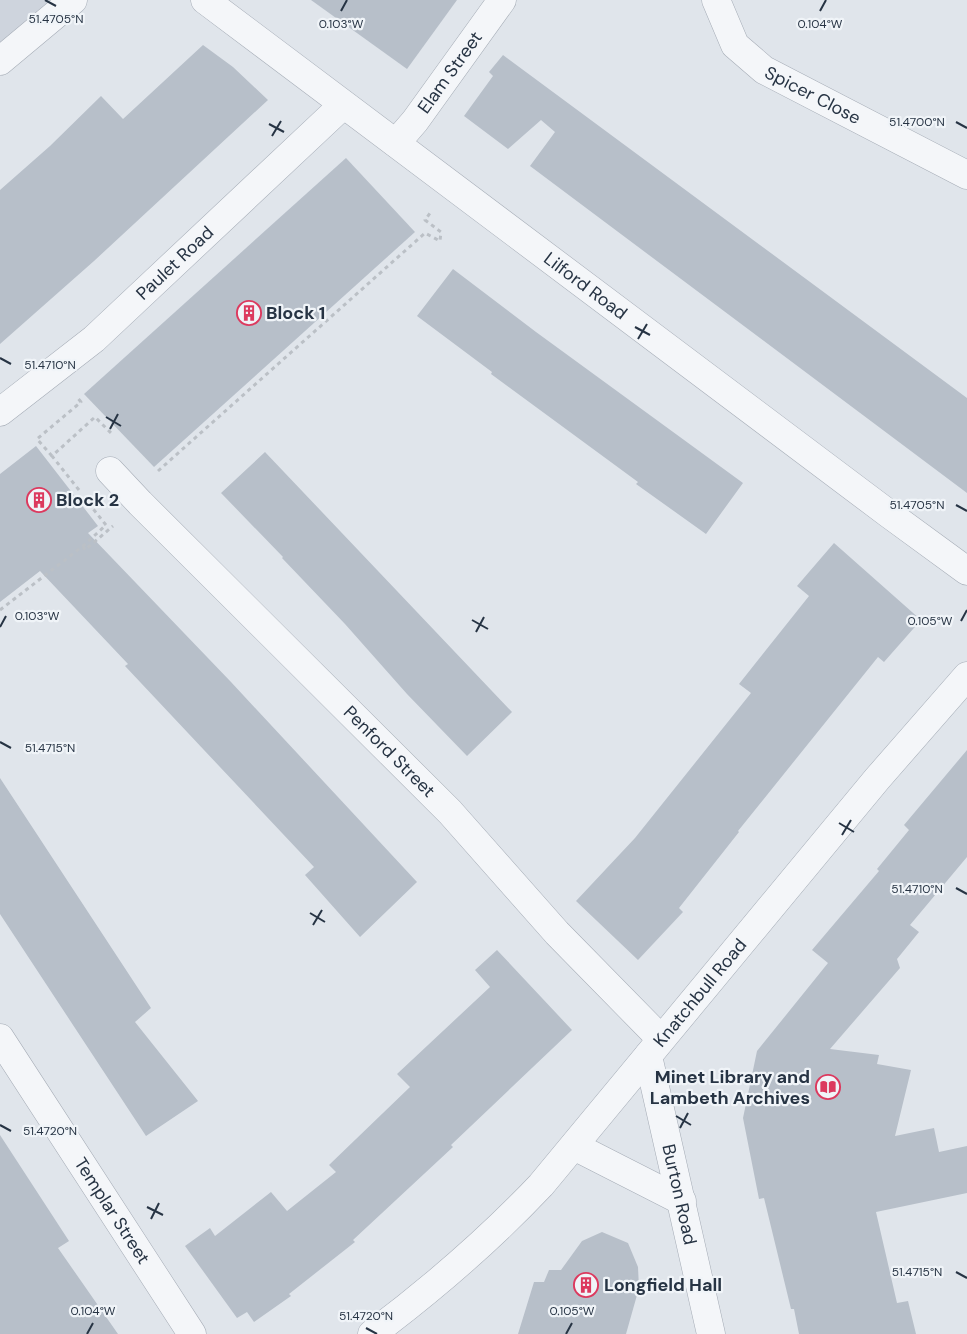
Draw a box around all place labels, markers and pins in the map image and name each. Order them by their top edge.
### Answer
building icon: Block 1 [236,300,262,326]
place label: Block 1 [266,301,325,325]
building icon: Block 2 [26,487,52,513]
place label: Block 2 [56,488,119,512]
place label: Minet Library and Lambeth Archives [650,1065,810,1110]
library icon: Minet Library and Lambeth Archives [815,1074,841,1100]
building icon: Longfield Hall [573,1272,599,1298]
place label: Longfield Hall [604,1273,722,1297]

